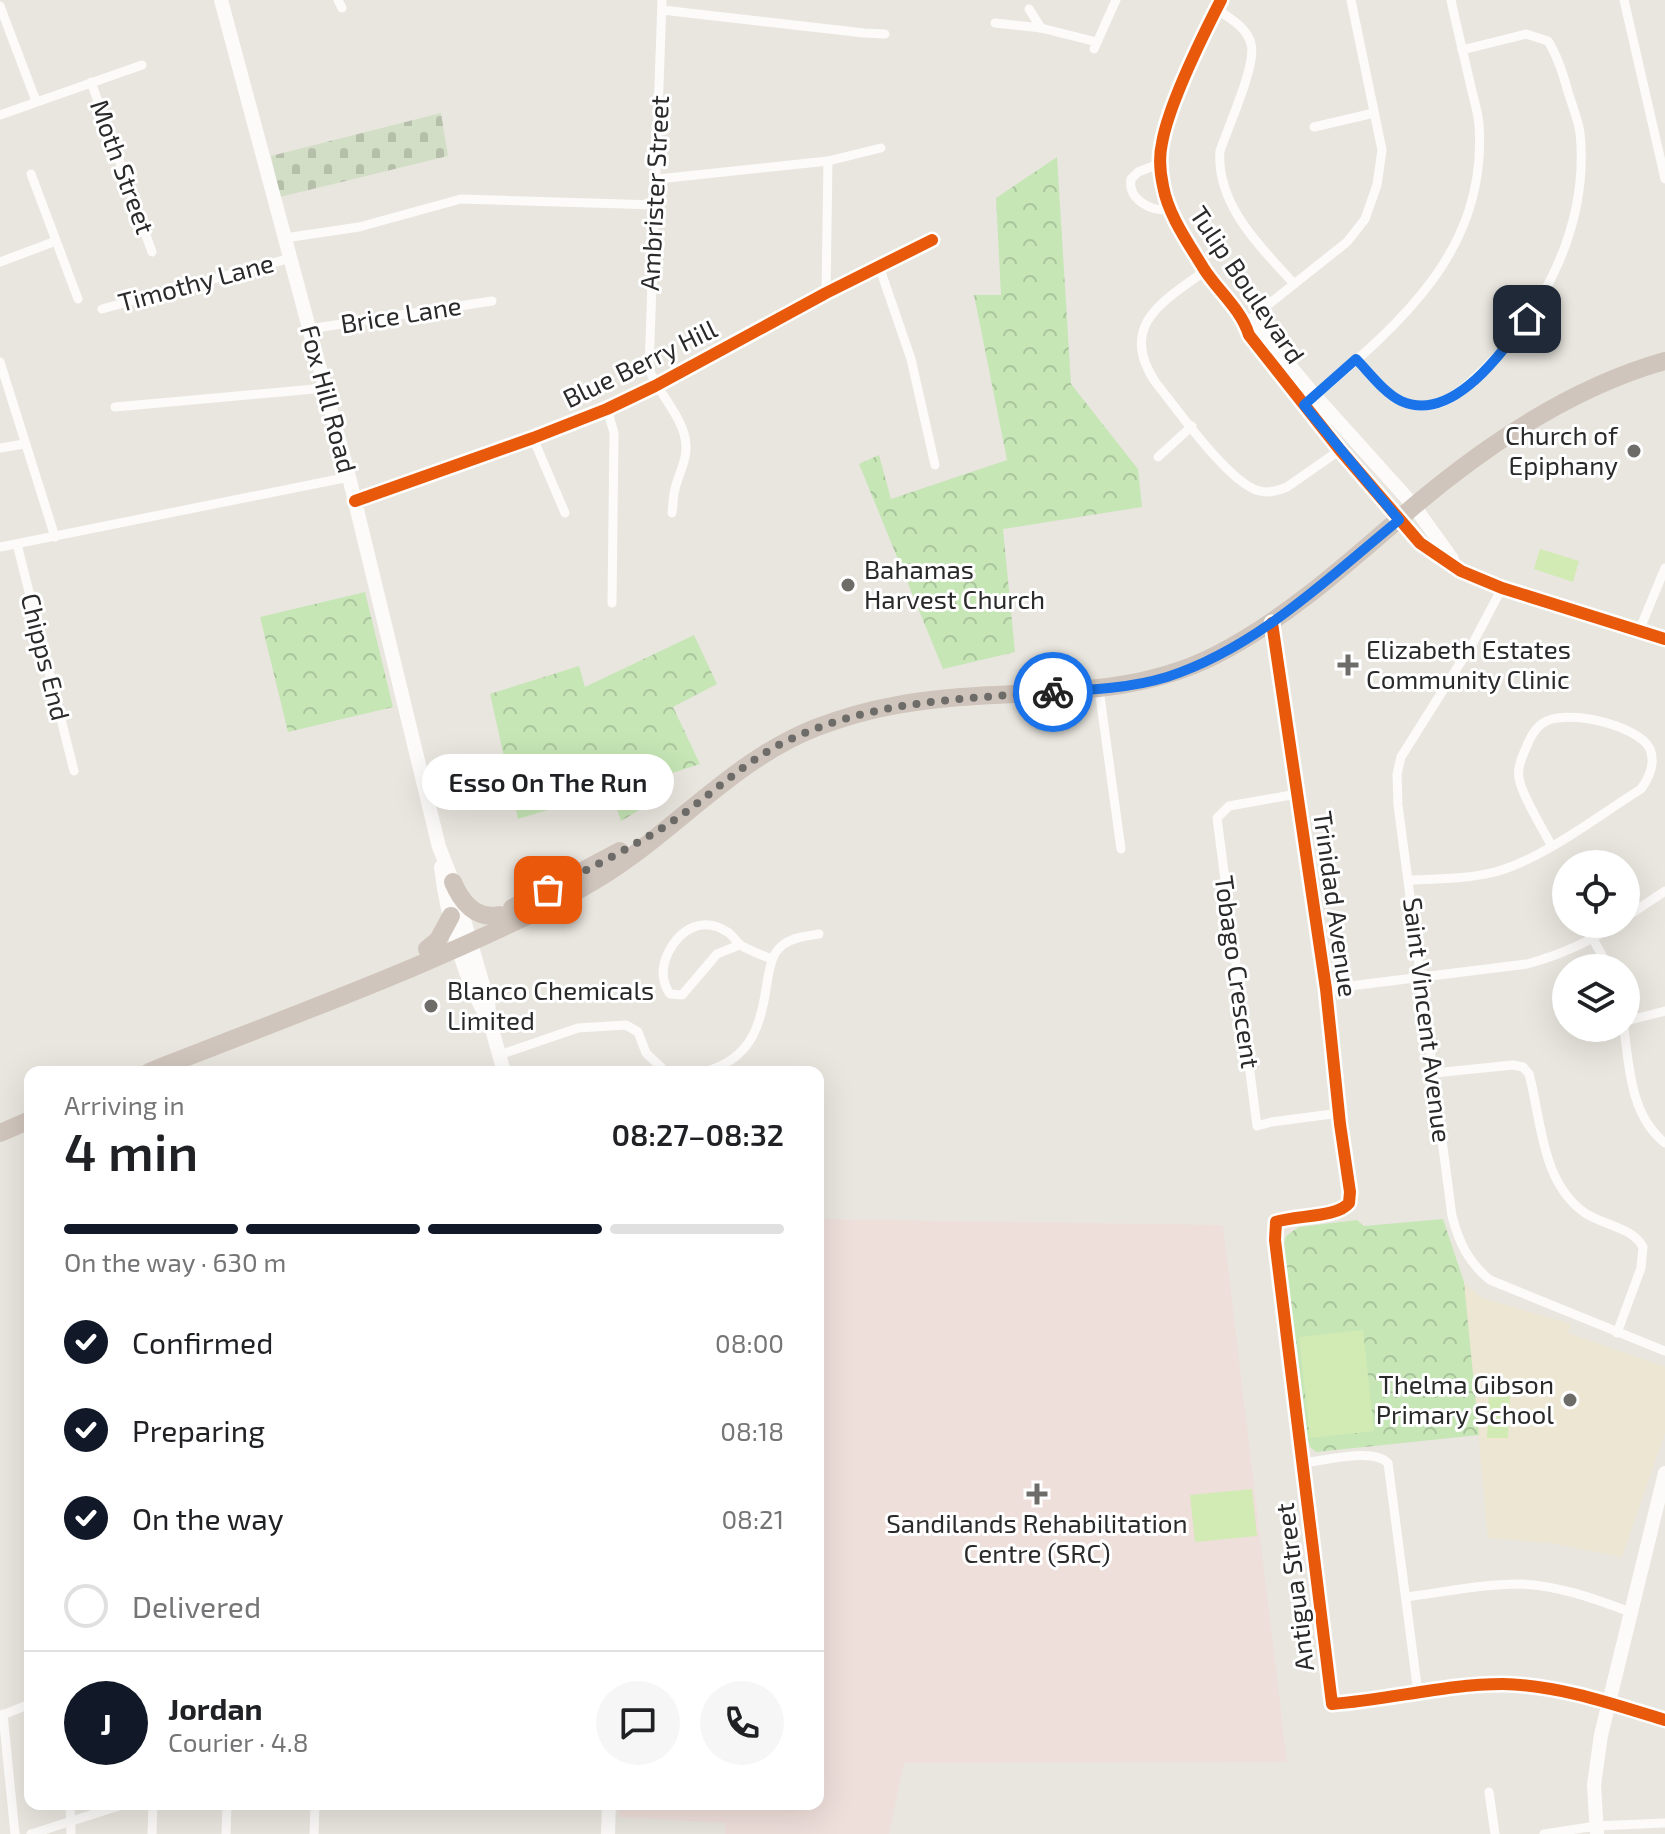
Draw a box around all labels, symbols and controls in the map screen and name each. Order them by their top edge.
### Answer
street label: Ambrister Street [633,94,674,291]
street label: Moth Street [85,95,162,238]
street label: Tulip Boulevard [1184,200,1312,369]
street label: Timothy Lane [114,246,277,317]
pin [1493,285,1561,353]
street label: Brice Lane [338,289,463,338]
icon: home [1505,297,1549,341]
street label: Blue Berry Hill [557,312,722,413]
street label: Fox Hill Road [295,321,364,476]
place label: Church of Epiphany [1505,419,1619,480]
marker: Church of Epiphany [1625,442,1643,460]
place label: Bahamas Harvest Church [864,553,1045,614]
marker: Bahamas Harvest Church [839,576,857,594]
street label: Chipps End [16,590,77,724]
place label: Elizabeth Estates Community Clinic [1366,633,1571,694]
courier [1013,652,1093,732]
marker: Elizabeth Estates Community Clinic [1337,654,1359,676]
icon: bike [1031,670,1075,714]
callout: Esso On The Run [422,754,674,810]
text: Esso On The Run [449,766,647,797]
street label: Trinidad Avenue [1308,809,1365,999]
map controls [1552,850,1640,1042]
button: locate [1552,850,1640,938]
pin [514,856,582,924]
icon: bag [526,868,570,912]
street label: Tobago Crescent [1210,873,1267,1070]
street label: Saint Vincent Avenue [1398,896,1459,1144]
button: layers [1552,954,1640,1042]
place label: Blanco Chemicals Limited [447,974,654,1035]
marker: Blanco Chemicals Limited [422,997,440,1015]
text: Arriving in [64,1089,185,1120]
text: 08:27–08:32 [612,1116,784,1152]
text: 4 min [64,1119,198,1181]
text: On the way · 630 m [64,1246,286,1277]
icon: check [64,1320,108,1364]
text: Confirmed [132,1324,273,1360]
text: 08:00 [715,1327,784,1358]
place label: Thelma Gibson Primary School [1376,1368,1554,1429]
marker: Thelma Gibson Primary School [1561,1391,1579,1409]
icon: check [64,1408,108,1452]
text: Preparing [132,1412,265,1448]
text: 08:18 [720,1415,784,1446]
marker: Sandilands Rehabilitation Centre (SRC) [1026,1483,1048,1505]
icon: check [64,1496,108,1540]
text: On the way [132,1500,284,1536]
street label: Antigua Street [1268,1501,1319,1673]
text: 08:21 [721,1503,784,1534]
place label: Sandilands Rehabilitation Centre (SRC) [886,1507,1188,1568]
text: Delivered [132,1588,261,1624]
button: chat [596,1681,680,1765]
button: phone [700,1681,784,1765]
text: Jordan [168,1690,263,1726]
text: J [100,1705,112,1741]
text: Courier · 4.8 [168,1726,309,1757]

